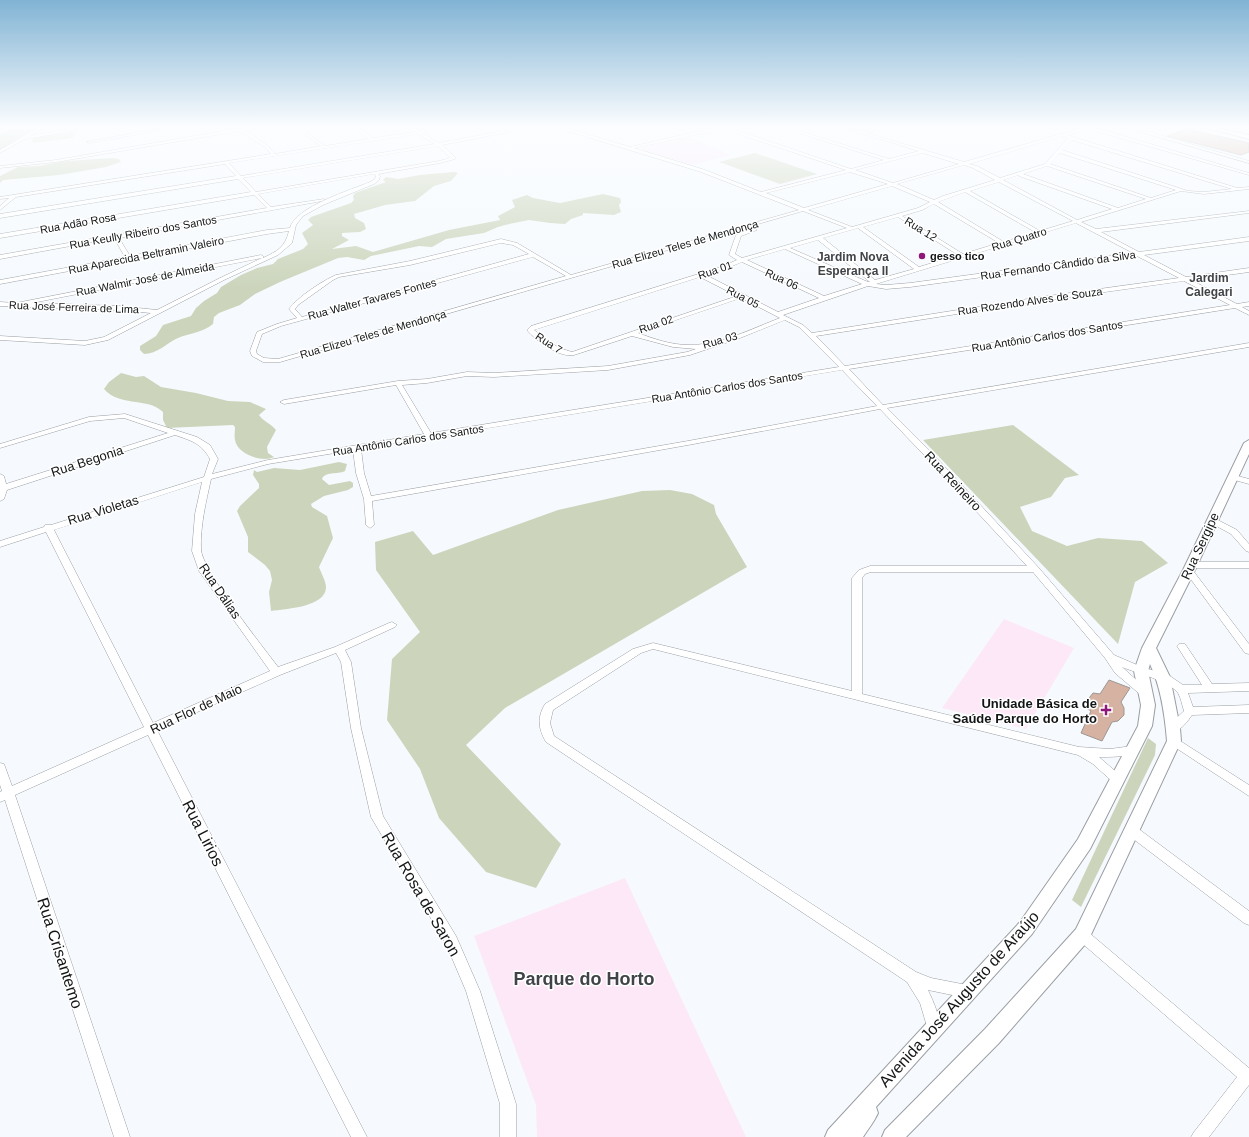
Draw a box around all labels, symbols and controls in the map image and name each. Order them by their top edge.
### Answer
street label: Rua Adão Rosa [39,210,118,236]
street label: Rua Keully Ribeiro dos Santos [68,213,218,251]
street label: Rua 12 [903,215,939,243]
street label: Rua Elizeu Teles de Mendonça [611,217,760,271]
street label: Rua Quatro [990,225,1048,253]
street label: Rua Aparecida Beltramin Valeiro [67,234,225,276]
street label: Rua Fernando Cândido da Silva [980,248,1137,282]
district label: Jardim Nova Esperança II [817,250,889,278]
place label: gesso tico [930,250,985,262]
marker: gesso tico [917,251,927,261]
street label: Rua 01 [696,259,734,281]
street label: Rua Walmir José de Almeida [75,260,216,298]
street label: Rua 06 [763,266,801,292]
district label: Jardim Calegari [1185,271,1233,299]
street label: Rua Walter Tavares Fontes [306,276,438,322]
street label: Rua 05 [724,284,762,310]
street label: Rua Rozendo Alves de Souza [957,285,1104,317]
street label: Rua José Ferreira de Lima [9,299,140,315]
street label: Rua Elizeu Teles de Mendonça [299,307,448,361]
street label: Rua 02 [637,313,675,335]
street label: Rua Antônio Carlos dos Santos [971,318,1124,354]
street label: Rua 03 [701,329,739,351]
street label: Rua 7 [533,330,565,356]
street label: Rua Antônio Carlos dos Santos [651,369,804,405]
street label: Rua Antônio Carlos dos Santos [332,422,485,458]
street label: Rua Begonia [49,442,126,480]
street label: Rua Reineiro [922,448,984,514]
street label: Rua Violetas [66,492,141,528]
street label: Rua Sergipe [1178,510,1222,582]
street label: Rua Dálias [196,560,244,622]
street label: Rua Flor de Maio [148,681,244,737]
place label: Unidade Básica de Saúde Parque do Horto [953,696,1097,726]
marker: Unidade Básica de Saúde Parque do Horto [1100,704,1112,716]
street label: Rua Lirios [179,797,227,869]
street label: Rua Rosa de Saron [379,829,463,959]
street label: Rua Crisantemo [34,895,86,1011]
street label: Avenida José Augusto de Araújo [876,908,1042,1090]
district label: Parque do Horto [513,969,655,989]

